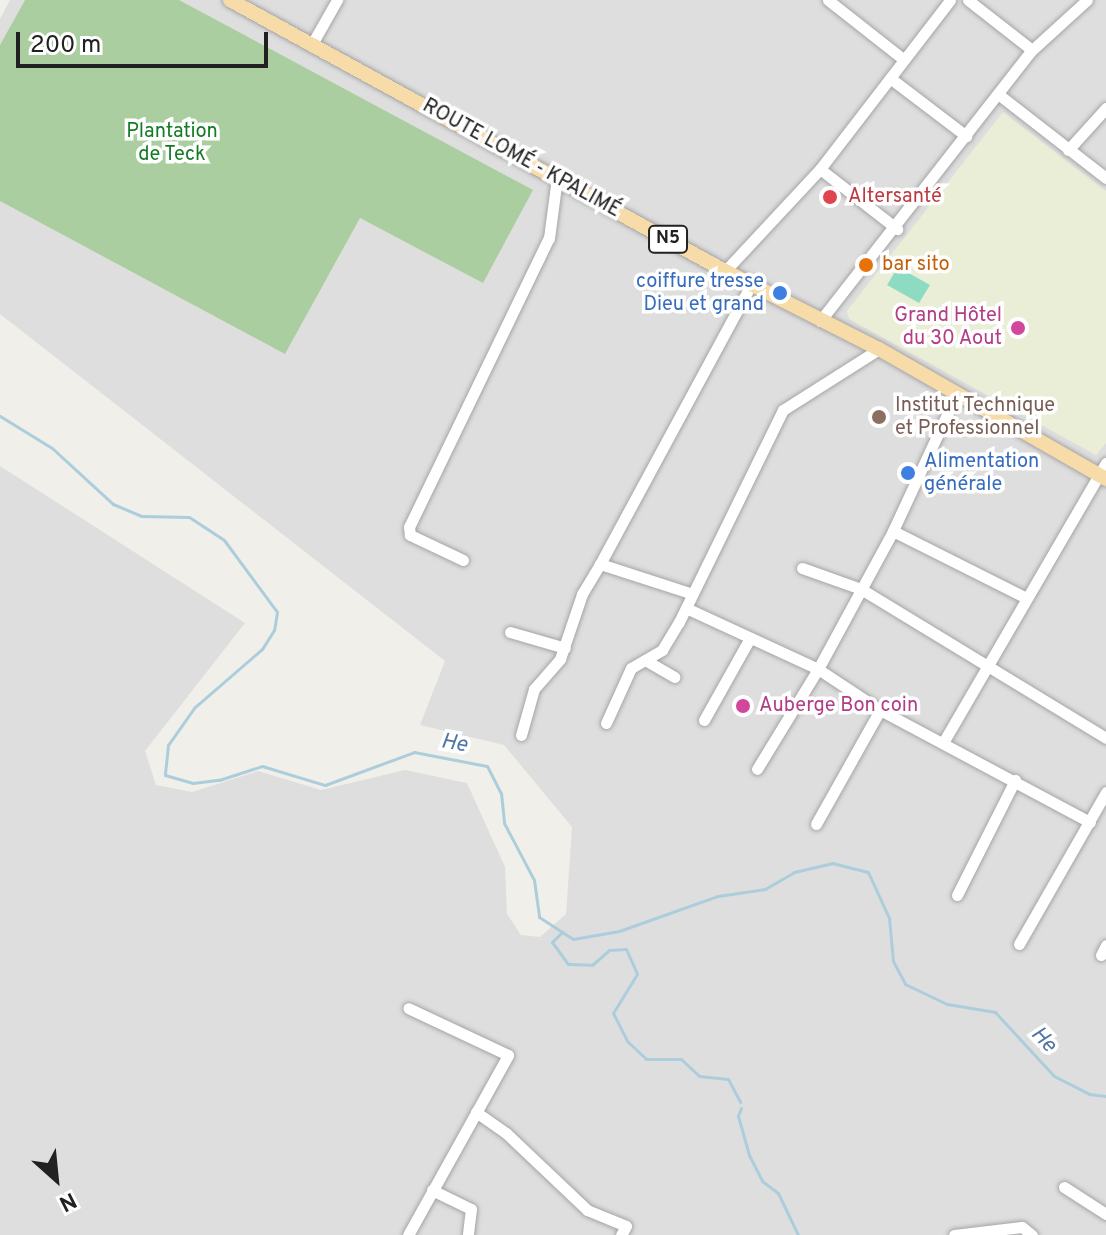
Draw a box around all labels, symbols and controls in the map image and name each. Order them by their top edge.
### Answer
scale bar [20,16,272,66]
text: 200 m [30,31,101,61]
street label: ROUTE LOMÉ - KPALIMÉ [418,95,624,223]
park label: Plantation de Teck [126,121,218,168]
place label: Altersanté [848,185,942,209]
marker: Altersanté [819,186,841,208]
road number: N5 [648,225,688,253]
place label: bar sito [882,253,950,277]
marker: bar sito [857,256,875,274]
place label: coiffure tresse Dieu et grand [636,270,764,317]
marker: coiffure tresse Dieu et grand [771,284,789,302]
place label: Grand Hôtel du 30 Aout [894,304,1002,351]
marker: Grand Hôtel du 30 Aout [1009,319,1027,337]
place label: Institut Technique et Professionnel [895,394,1056,441]
marker: Institut Technique et Professionnel [870,408,888,426]
place label: Alimentation générale [924,450,1039,497]
marker: Alimentation générale [899,464,917,482]
place label: Auberge Bon coin [759,694,918,718]
marker: Auberge Bon coin [734,697,752,715]
water label: He [439,729,469,759]
water label: He [1024,1021,1062,1059]
north arrow [16,1139,96,1219]
text: N [54,1185,80,1216]

